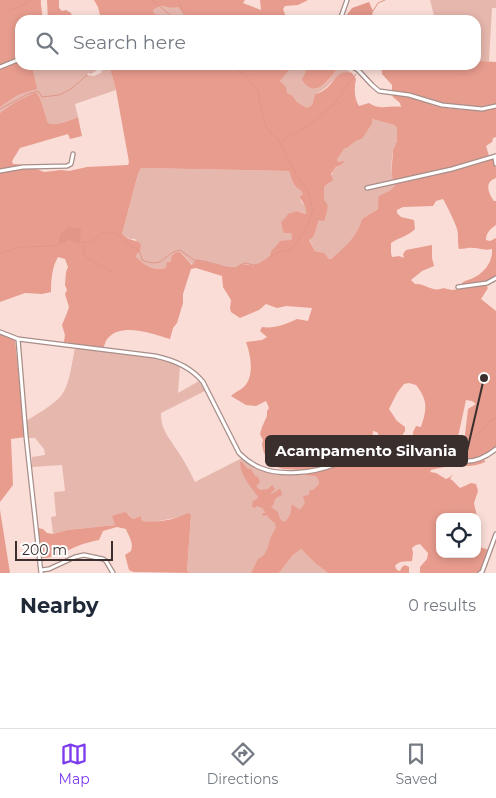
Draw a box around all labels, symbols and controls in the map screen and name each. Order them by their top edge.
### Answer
search box [15,15,481,70]
icon: search [33,29,61,57]
text: Search here [73,31,186,54]
callout: Acampamento Silvania [266,436,467,466]
text: Acampamento Silvania [274,441,457,460]
map controls [436,513,481,558]
button: locate [436,513,481,558]
scale bar [15,538,112,561]
text: 200 m [22,541,67,559]
text: Nearby [20,593,99,618]
text: 0 results [408,596,476,615]
tab: Map [59,740,90,788]
tab: Directions [207,740,278,788]
tab: Saved [395,740,437,788]

